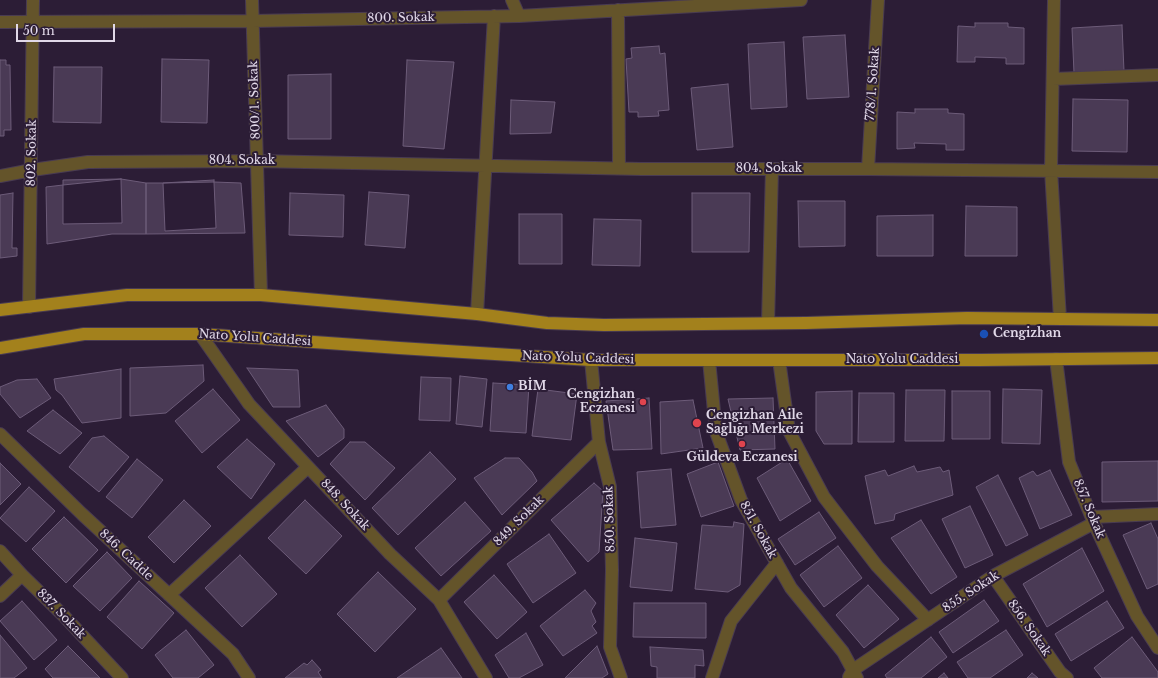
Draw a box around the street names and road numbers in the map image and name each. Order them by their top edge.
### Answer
street label: 800. Sokak [367,10,435,26]
street label: 778/1. Sokak [863,47,883,121]
street label: 800/1. Sokak [246,60,264,140]
street label: 802. Sokak [24,119,40,187]
street label: 804. Sokak [209,154,275,168]
street label: 804. Sokak [736,162,802,176]
street label: Nato Yolu Caddesi [198,327,312,349]
street label: Nato Yolu Caddesi [522,349,634,367]
street label: Nato Yolu Caddesi [846,353,958,367]
street label: 848. Sokak [317,476,373,534]
street label: 857. Sokak [1070,477,1108,541]
street label: 850. Sokak [602,486,618,552]
street label: 849. Sokak [491,493,547,549]
street label: 851. Sokak [736,499,780,561]
street label: 846. Cadde [96,527,156,583]
street label: 855. Sokak [940,568,1002,616]
street label: 837. Sokak [34,586,88,642]
street label: 856. Sokak [1004,597,1054,659]

